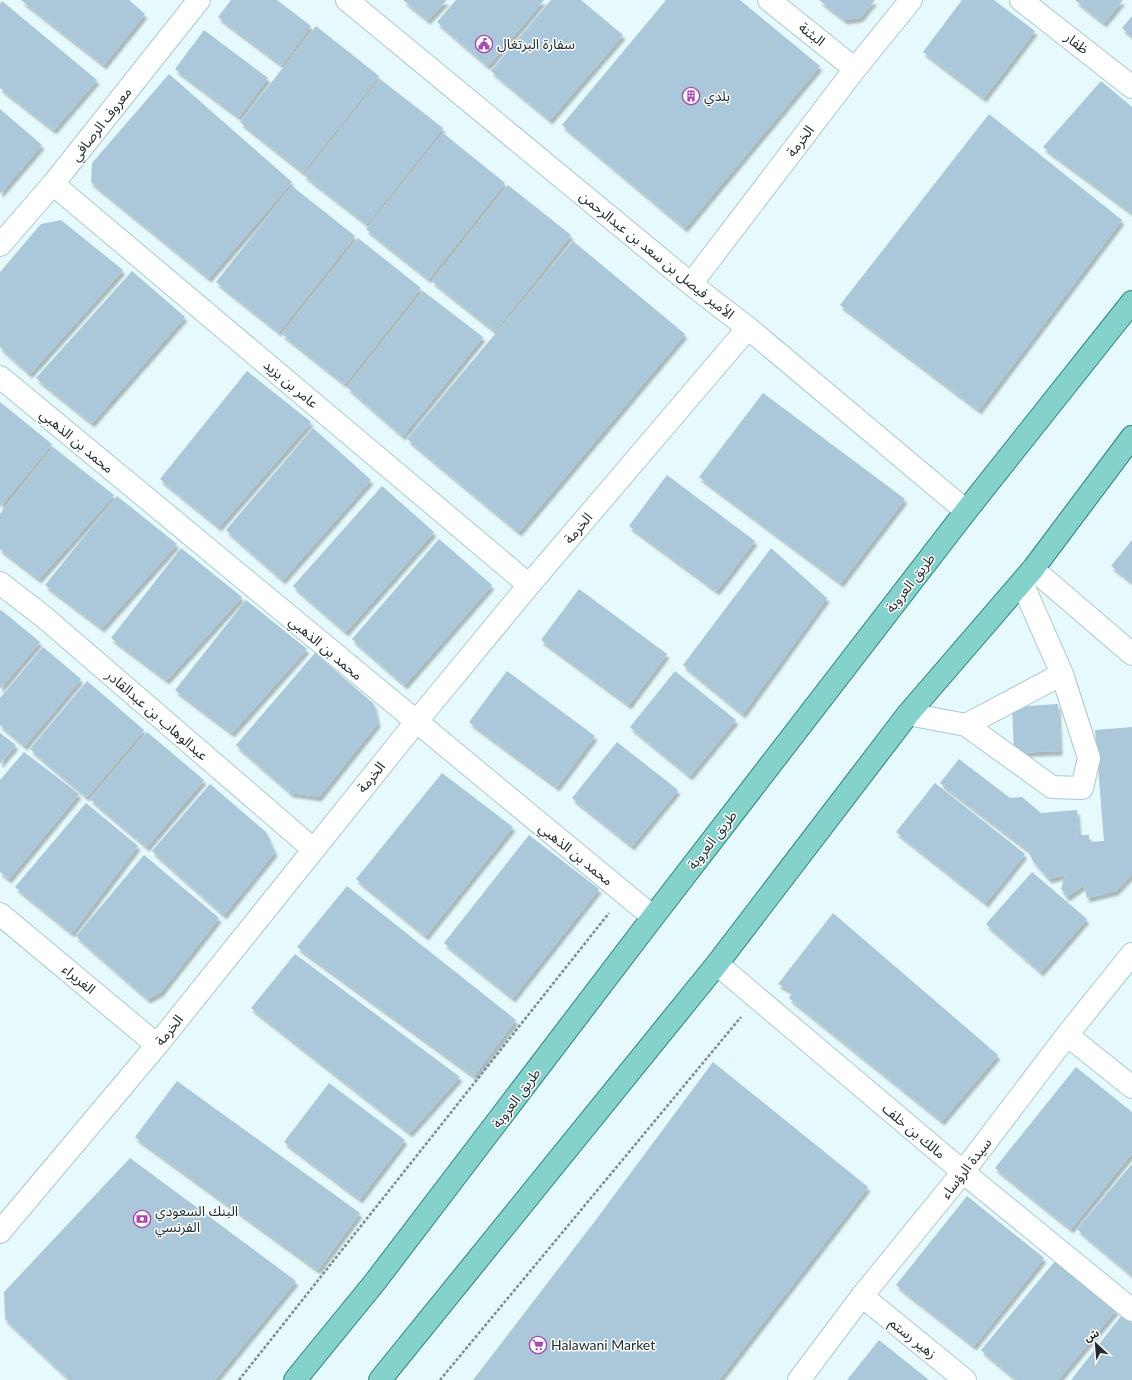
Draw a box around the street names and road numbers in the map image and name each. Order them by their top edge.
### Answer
street label: البثنة [796,18,829,49]
street label: ظفار [1061,27,1093,58]
street label: معروف الرصافي [66,83,137,166]
street label: الخرمة [782,122,818,160]
street label: الأمير فيصل بن سعد بن عبدالرحمن [576,187,738,323]
street label: عامر بن يزيد [260,356,322,412]
street label: محمد بن الذهبي [35,405,117,479]
street label: الخرمة [560,509,596,547]
street label: طريق العروبة [881,550,940,617]
street label: محمد بن الذهبي [284,612,366,686]
street label: عبدالوهاب بن عبدالقادر [102,665,212,764]
street label: الخرمة [353,758,389,796]
street label: طريق العروبة [683,807,742,874]
street label: محمد بن الذهبي [534,819,617,891]
street label: الغريراء [59,960,99,998]
street label: الخرمة [151,1011,187,1049]
street label: طريق العروبة [488,1065,545,1132]
street label: مالك بن خلف [879,1099,949,1163]
street label: سيدة الرؤساء [937,1134,995,1202]
street label: زهير رستم [884,1313,940,1364]

